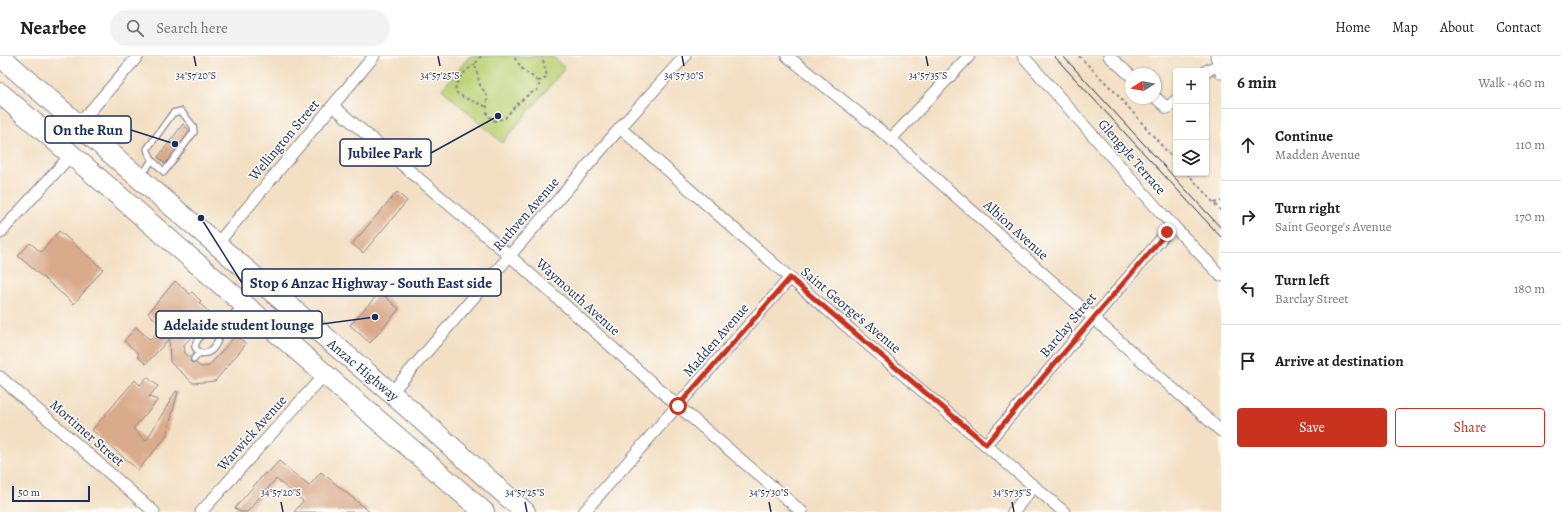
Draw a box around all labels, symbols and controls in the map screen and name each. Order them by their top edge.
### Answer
search box [110,10,390,46]
text: Nearbee [20,15,86,41]
icon: search [124,17,146,39]
text: Search here [156,18,228,38]
text: Home [1335,18,1370,37]
text: Map [1392,18,1418,37]
text: About [1440,18,1474,37]
text: Contact [1496,18,1541,37]
north arrow [1125,68,1161,104]
map controls [1173,68,1209,176]
button: + [1173,68,1209,104]
text: 34°57'20"S [176,69,216,82]
text: 34°57'25"S [420,69,460,82]
text: 34°57'30"S [664,69,704,82]
text: 34°57'35"S [909,69,947,82]
text: 6 min [1237,71,1277,94]
text: Walk · 460 m [1478,74,1545,91]
street label: Wellington Street [244,95,324,185]
button: − [1173,104,1209,140]
street label: Glengyle Terrace [1094,115,1170,199]
callout: On the Run [45,116,131,143]
text: On the Run [53,120,123,140]
text: Continue [1275,126,1333,146]
icon: ahead [1237,134,1259,156]
text: 110 m [1516,136,1545,153]
callout: Jubilee Park [340,139,431,166]
button: layers [1173,140,1209,176]
text: Jubilee Park [348,143,423,163]
text: Madden Avenue [1275,146,1360,163]
street label: Ruthven Avenue [489,173,563,255]
street label: Albion Avenue [979,195,1053,264]
text: Turn right [1275,198,1340,218]
icon: right [1237,206,1259,228]
text: 170 m [1515,208,1545,225]
text: Saint George's Avenue [1275,218,1392,235]
route end [1158,223,1176,241]
street label: Waymouth Avenue [531,253,624,340]
street label: Saint George's Avenue [797,262,905,358]
callout: Stop 6 Anzac Highway - South East side [242,269,501,296]
text: Turn left [1275,270,1330,290]
text: Stop 6 Anzac Highway - South East side [250,273,492,293]
icon: left [1237,278,1259,300]
text: 180 m [1514,280,1545,297]
street label: Barclay Street [1035,288,1101,361]
text: Barclay Street [1275,290,1349,307]
street label: Madden Avenue [679,299,753,381]
callout: Adelaide student lounge [156,311,322,338]
text: Adelaide student lounge [163,315,314,335]
street label: Anzac Highway [322,334,403,406]
icon: arrive [1237,350,1259,372]
text: Arrive at destination [1275,351,1404,371]
street label: Warwick Avenue [212,391,291,475]
street label: Mortimer Street [46,395,129,471]
route start [669,397,687,415]
button: Save [1237,408,1387,447]
button: Share [1395,408,1545,447]
scale bar [12,484,90,503]
text: 50 m [18,485,40,500]
text: 34°57'20"S [261,486,301,499]
text: 34°57'25"S [505,486,545,499]
text: 34°57'30"S [749,486,789,499]
text: 34°57'35"S [993,486,1031,499]

